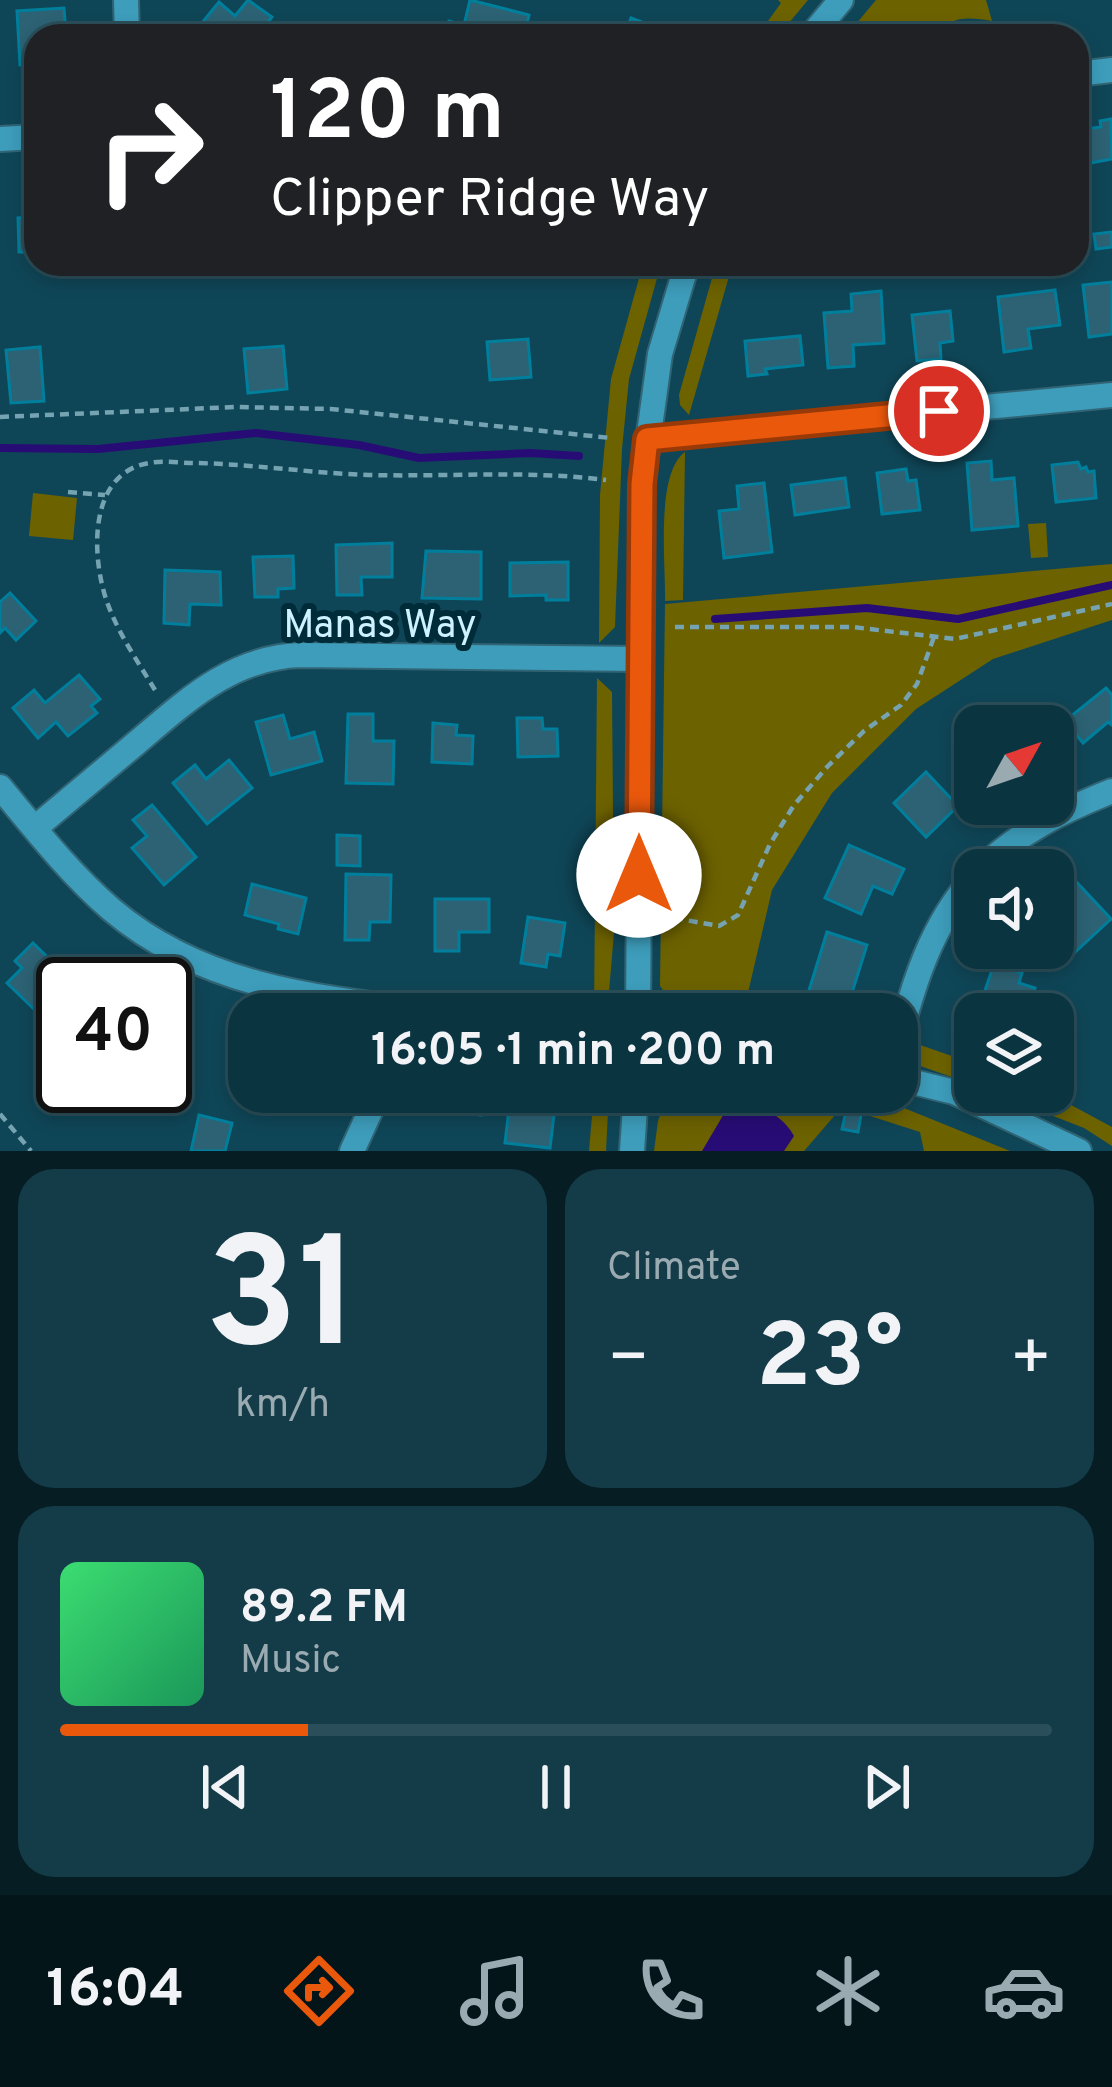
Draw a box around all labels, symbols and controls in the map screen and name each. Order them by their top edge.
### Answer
text: 120 m [270,63,505,169]
icon: right [72,72,228,228]
text: Clipper Ridge Way [270,167,709,236]
pin [888,360,990,462]
icon: arrive [906,378,972,444]
street label: Manas Way [283,603,477,652]
north arrow [954,705,1074,825]
map controls [954,705,1074,1113]
position arrow [576,812,702,938]
button: sound [954,849,1074,969]
speed limit sign: 40 [36,957,192,1113]
button: layers [954,993,1074,1113]
text: 16:05 · 1 min · 200 m [371,1024,775,1081]
text: 31 [205,1205,360,1403]
text: Climate [607,1245,741,1294]
text: 23° [756,1305,903,1418]
text: − [607,1320,650,1403]
text: + [1009,1320,1052,1403]
text: km/h [235,1382,330,1431]
text: 89.2 FM [240,1581,408,1638]
text: Music [240,1638,341,1687]
icon: previous [192,1754,258,1820]
icon: pause [523,1754,589,1820]
icon: next [854,1754,920,1820]
icon: directions [277,1949,361,2033]
icon: music [453,1949,537,2033]
icon: phone [629,1949,713,2033]
icon: climate [806,1949,890,2033]
icon: car [982,1949,1066,2033]
text: 16:04 [46,1957,184,2026]

